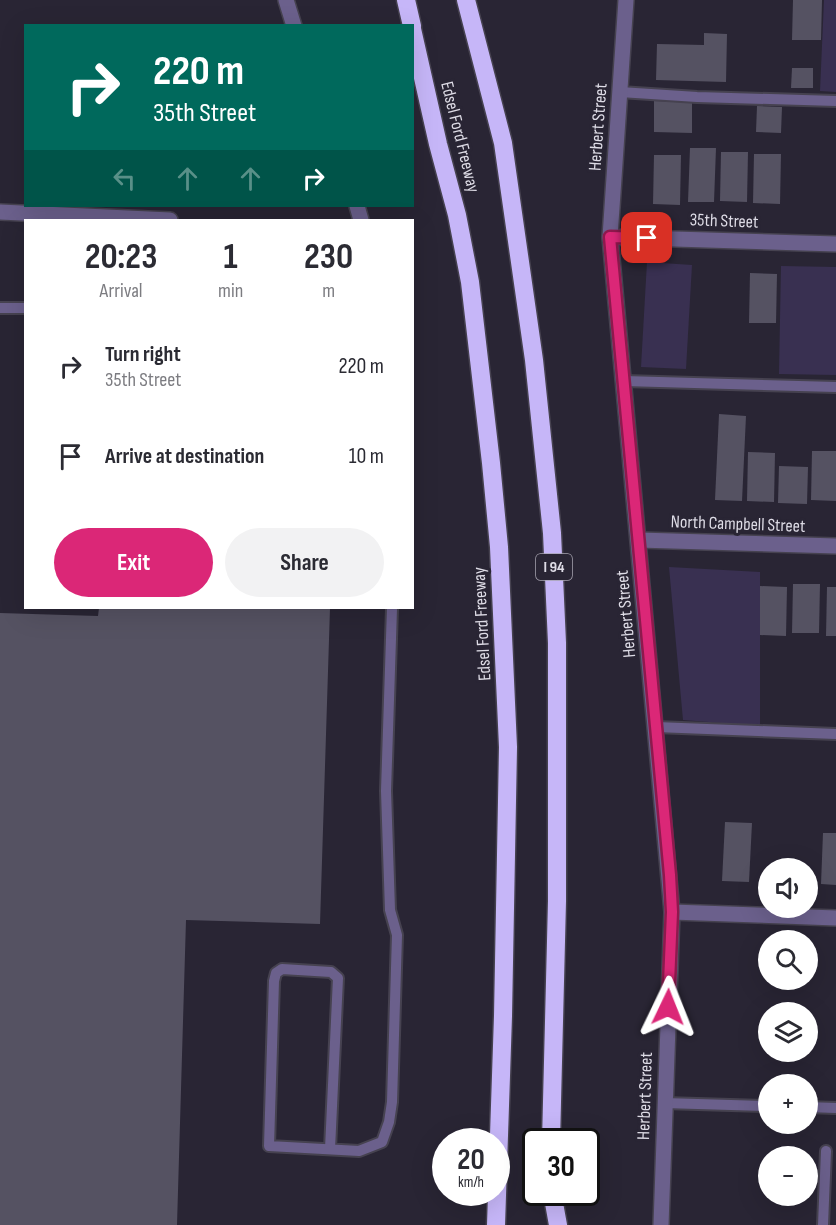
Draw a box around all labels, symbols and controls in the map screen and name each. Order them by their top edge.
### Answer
text: 220 m [153,46,244,97]
icon: right [54,48,132,126]
street label: Edsel Ford Freeway [436,79,484,195]
street label: Herbert Street [584,82,612,172]
text: 35th Street [153,97,256,129]
icon: left [108,162,141,195]
icon: ahead [171,162,204,195]
icon: ahead [234,162,267,195]
icon: right [297,162,330,195]
street label: 35th Street [689,209,759,233]
pin [621,212,672,263]
icon: arrive [630,221,663,254]
text: 20:23 [85,236,157,279]
text: 1 [224,236,238,279]
text: 230 [304,236,353,279]
text: Arrival [100,279,143,303]
text: min [218,279,243,303]
text: m [322,279,335,303]
text: Turn right [105,341,181,368]
icon: right [54,350,87,383]
text: 220 m [338,353,384,380]
text: 35th Street [105,368,181,392]
icon: arrive [54,440,87,473]
text: Arrive at destination [105,443,264,470]
text: 10 m [349,443,384,470]
street label: North Campbell Street [670,511,806,537]
button: Exit [54,528,213,597]
button: Share [225,528,384,597]
road number: I 94 [536,554,572,580]
street label: Edsel Ford Freeway [469,567,495,681]
street label: Herbert Street [612,569,640,659]
map controls [758,858,818,1206]
button: sound [758,858,818,918]
button: search [758,930,818,990]
position arrow [636,975,700,1039]
button: layers [758,1002,818,1062]
street label: Herbert Street [633,1051,657,1140]
button: + [758,1074,818,1134]
speed limit sign: 30 [522,1128,600,1206]
text: 20 [457,1142,485,1178]
button: − [758,1146,818,1206]
text: km/h [458,1173,484,1192]

